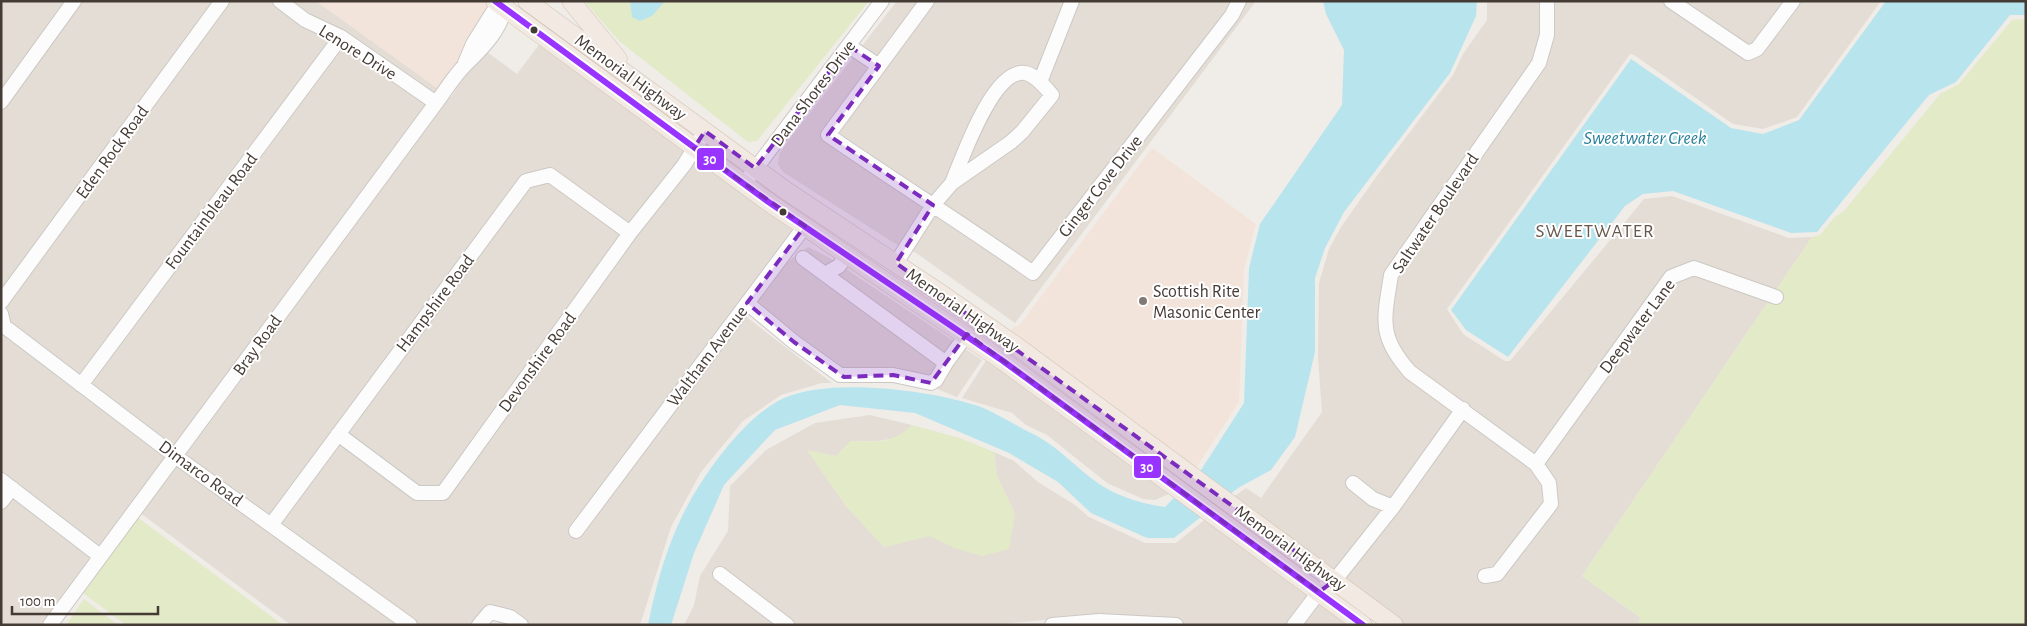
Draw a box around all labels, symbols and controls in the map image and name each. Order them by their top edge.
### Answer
street label: Lenore Drive [315,22,400,84]
unlabelled marker [529,25,539,35]
street label: Memorial Highway [571,31,690,124]
street label: Dana Shores Drive [768,37,859,150]
street label: Eden Rock Road [73,103,152,202]
water label: Sweetwater Creek [1583,129,1707,148]
street label: Ginger Cove Drive [1056,132,1146,241]
line badge: 30 [696,147,725,171]
street label: Fountainbleau Road [162,150,261,273]
street label: Saltwater Boulevard [1389,150,1482,277]
text: 30 [703,153,717,167]
unlabelled marker [778,207,788,217]
district label: SWEETWATER [1535,222,1655,241]
street label: Hampshire Road [393,252,478,356]
street label: Memorial Highway [903,265,1022,357]
street label: Deepwater Lane [1597,276,1679,377]
place label: Scottish Rite Masonic Center [1153,283,1261,322]
marker: Scottish Rite Masonic Center [1137,295,1149,307]
street label: Waltham Avenue [664,303,751,410]
street label: Devonshire Road [496,309,580,416]
street label: Bray Road [230,312,286,379]
street label: Dimarco Road [155,437,246,510]
line badge: 30 [1133,455,1162,479]
text: 30 [1140,461,1154,475]
street label: Memorial Highway [1231,502,1350,595]
scale bar [12,584,159,616]
text: 100 m [20,594,55,609]

